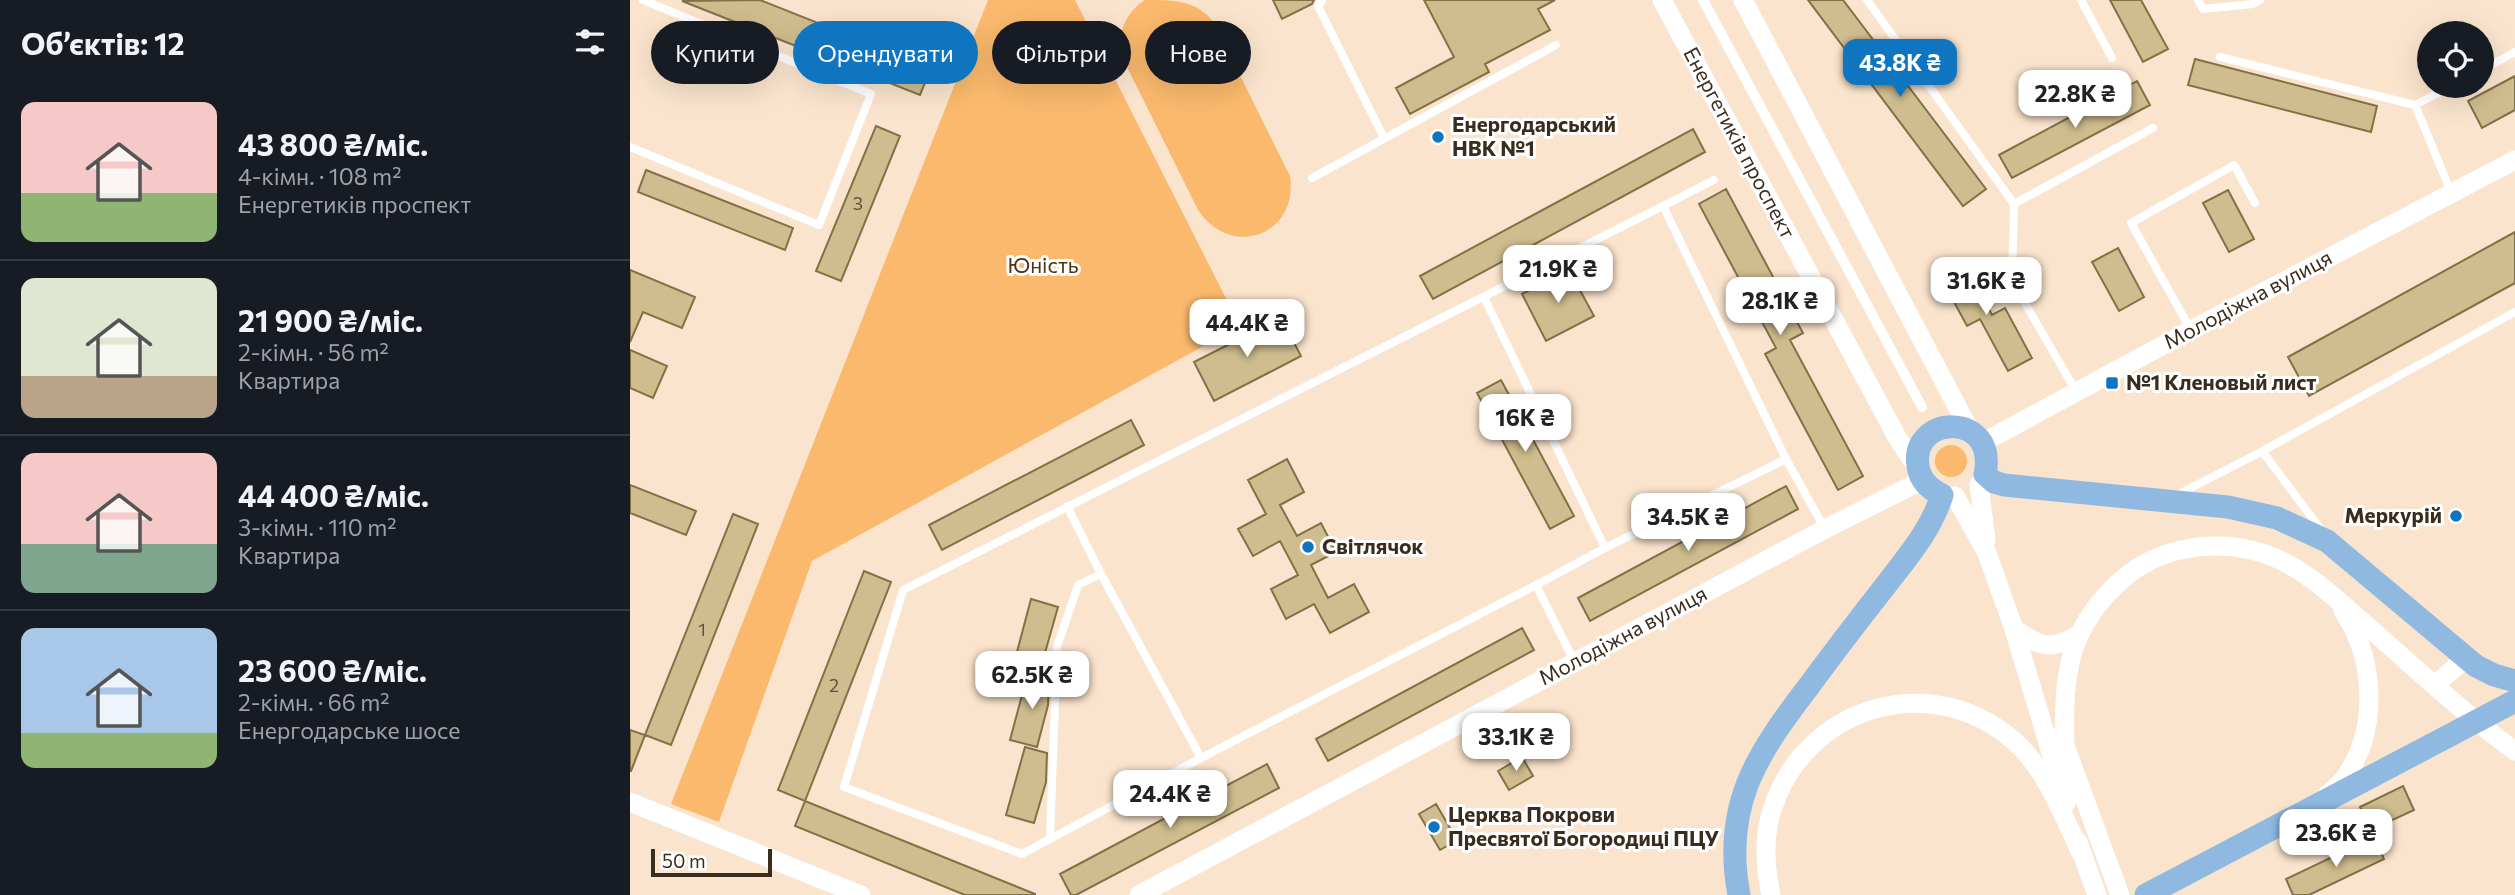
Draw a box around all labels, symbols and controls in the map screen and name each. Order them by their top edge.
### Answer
chip: Купити [651,21,779,84]
chip: Орендувати [793,21,978,84]
chip: Фільтри [992,21,1131,84]
chip: Нове [1145,21,1251,84]
map controls [2417,21,2494,98]
button: locate [2417,21,2494,98]
icon: filters [571,23,609,61]
text: Об’єктів: 12 [21,24,185,61]
pin: 43.8K ₴ [1835,40,1965,99]
street label: Енергетиків проспект [1679,42,1801,242]
text: 43.8K ₴ [1859,48,1941,76]
pin: 22.8K ₴ [2010,71,2140,130]
text: 22.8K ₴ [2034,79,2116,107]
place label: Енергодарський НВК №1 [1452,111,1616,160]
text: 43 800 ₴/міс. [238,125,428,162]
marker: Енергодарський НВК №1 [1430,129,1446,145]
icon: home [77,130,161,214]
text: 4-кімн. · 108 m² [238,162,401,190]
text: Енергетиків проспект [238,190,471,218]
house number: 3 [853,192,863,214]
street label: Молодіжна вулиця [2159,244,2336,354]
pin: 21.9K ₴ [1493,246,1623,305]
park label: Юність [1007,252,1079,277]
text: 21.9K ₴ [1519,254,1597,282]
pin: 31.6K ₴ [1921,258,2051,317]
text: 31.6K ₴ [1947,266,2025,294]
pin: 28.1K ₴ [1715,278,1845,337]
text: 28.1K ₴ [1742,286,1818,314]
pin: 44.4K ₴ [1182,300,1312,359]
text: 21 900 ₴/міс. [238,301,423,338]
icon: home [77,306,161,390]
text: 44.4K ₴ [1205,308,1289,336]
text: 2-кімн. · 56 m² [238,338,389,366]
text: Квартира [238,366,340,394]
place label: №1 Кленовый лист [2126,369,2316,394]
marker: №1 Кленовый лист [2104,375,2120,391]
pin: 16K ₴ [1476,394,1574,454]
text: 16K ₴ [1495,403,1555,431]
text: 44 400 ₴/міс. [238,476,429,513]
icon: home [77,481,161,565]
pin: 34.5K ₴ [1623,494,1753,553]
text: 34.5K ₴ [1647,502,1729,530]
place label: Меркурій [2345,502,2442,527]
marker: Меркурій [2448,508,2464,524]
text: 3-кімн. · 110 m² [238,513,397,541]
place label: Світлячок [1322,533,1424,558]
marker: Світлячок [1300,539,1316,555]
text: Квартира [238,541,340,569]
street label: Молодіжна вулиця [1534,580,1711,690]
house number: 1 [698,618,706,640]
text: 23 600 ₴/міс. [238,651,427,688]
pin: 62.5K ₴ [967,652,1097,711]
icon: home [77,656,161,740]
text: 62.5K ₴ [991,660,1073,688]
house number: 2 [829,674,839,696]
text: 2-кімн. · 66 m² [238,688,389,716]
pin: 33.1K ₴ [1451,714,1581,773]
text: Енергодарське шосе [238,716,461,744]
text: 33.1K ₴ [1478,722,1554,750]
pin: 24.4K ₴ [1105,770,1235,830]
text: 24.4K ₴ [1129,779,1211,807]
place label: Церква Покрови Пресвятої Богородиці ПЦУ [1448,801,1719,850]
pin: 23.6K ₴ [2271,810,2401,869]
text: 23.6K ₴ [2295,818,2377,846]
marker: Церква Покрови Пресвятої Богородиці ПЦУ [1426,819,1442,835]
scale bar [651,846,772,878]
text: 50 m [662,849,706,872]

